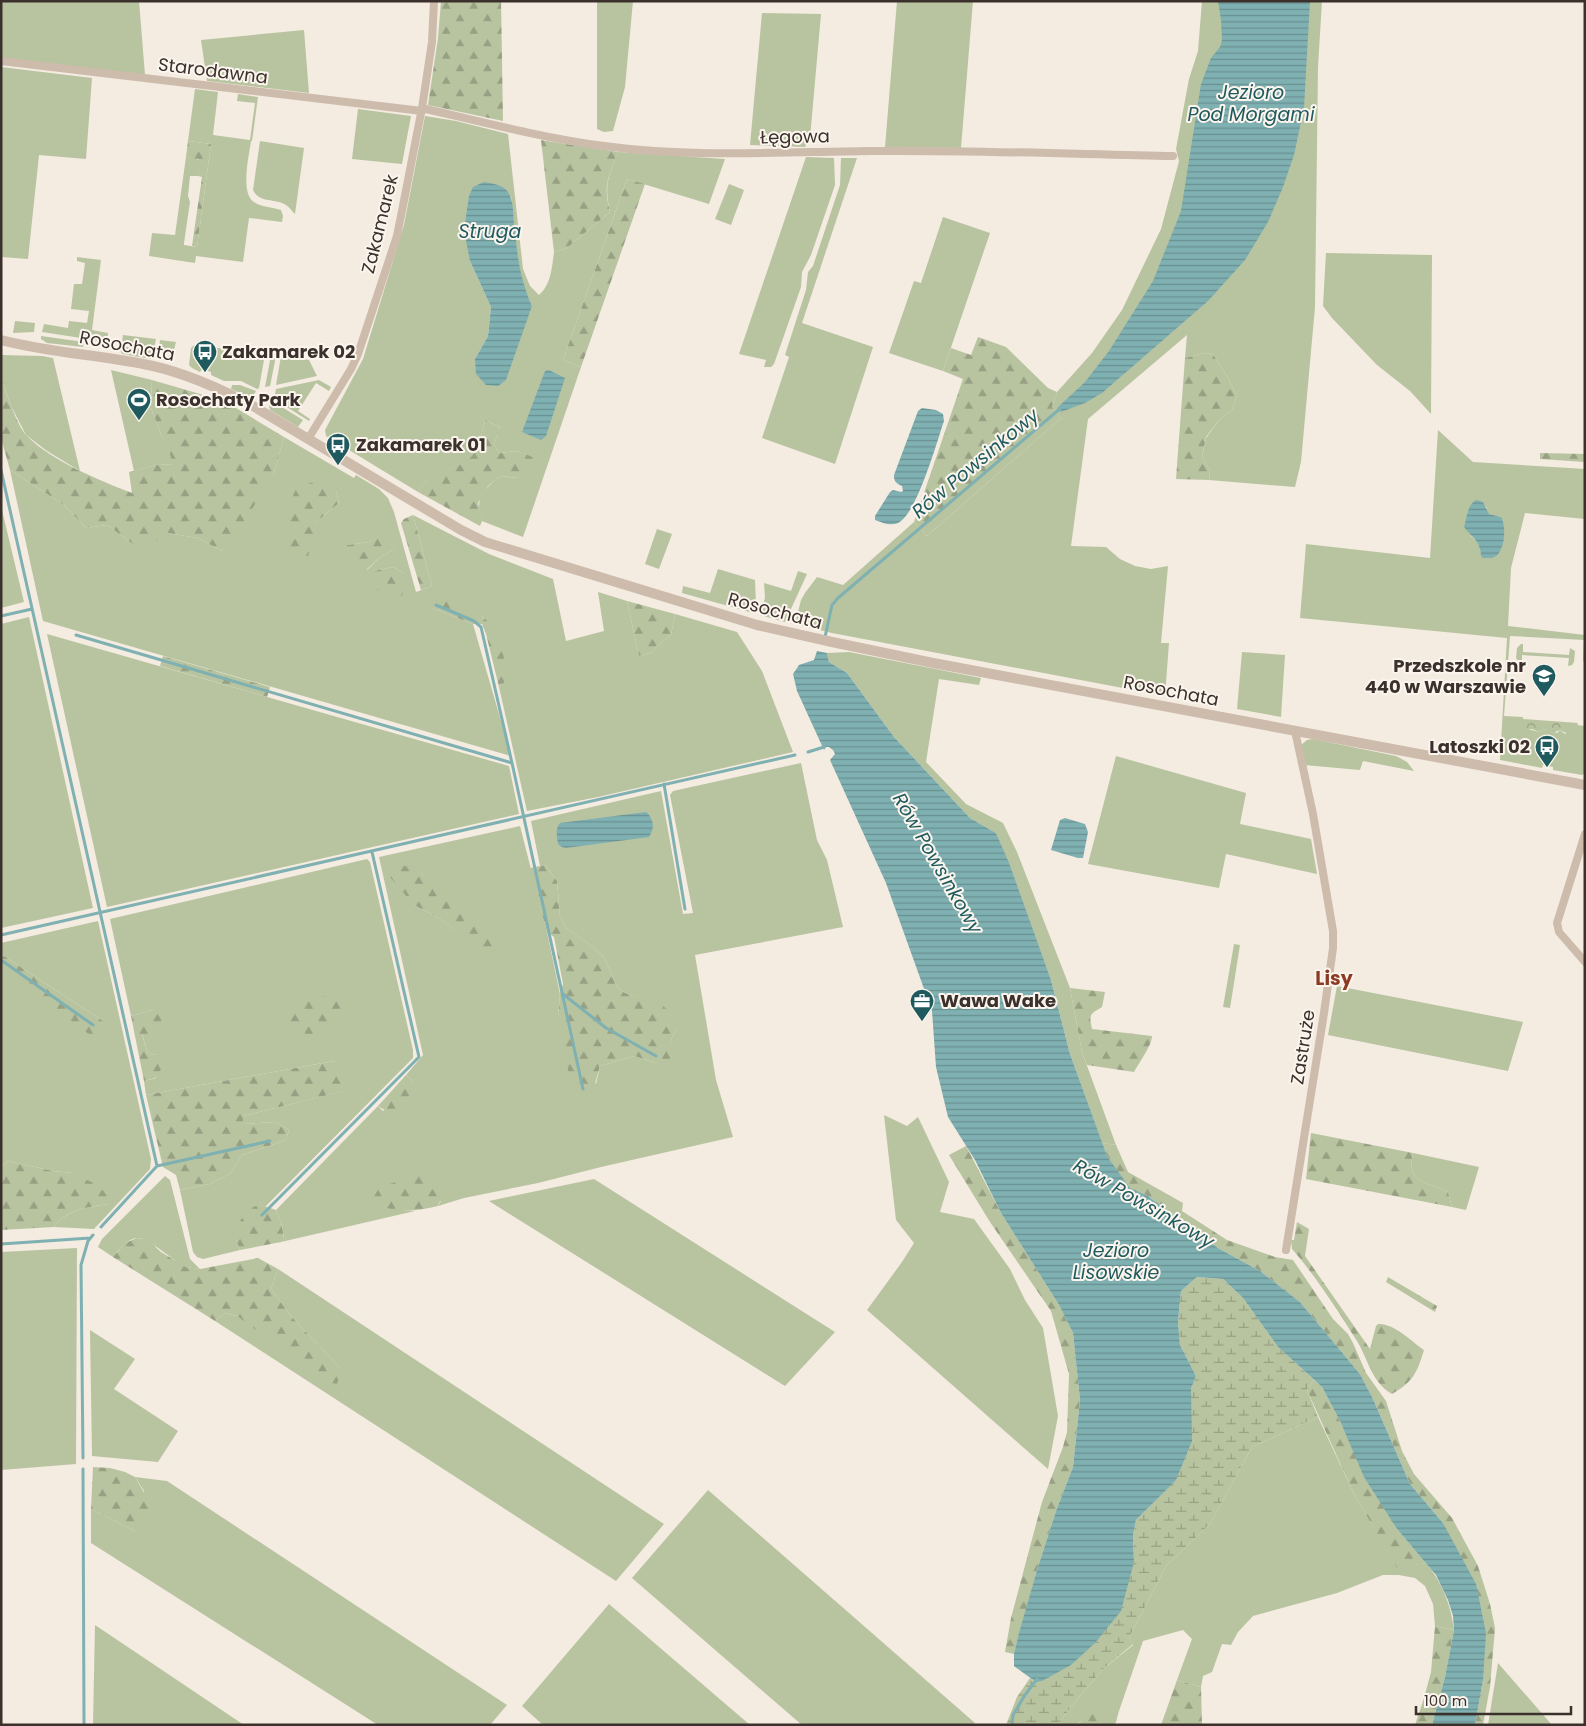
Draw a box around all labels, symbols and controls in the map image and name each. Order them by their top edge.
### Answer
street label: Starodawna [157,51,269,90]
water label: Jezioro Pod Morgami [1187,79,1315,128]
street label: Łęgowa [760,123,830,150]
street label: Zakamarek [355,171,404,276]
water label: Struga [459,218,522,245]
street label: Rosochata [77,324,177,367]
bus stop icon: Zakamarek 02 [192,339,218,373]
place label: Zakamarek 02 [222,339,355,364]
sports icon: Rosochaty Park [126,387,152,421]
place label: Rosochaty Park [156,387,302,412]
water label: Rów Powsinkowy [906,401,1046,525]
bus stop icon: Zakamarek 01 [325,432,351,466]
place label: Zakamarek 01 [356,432,486,457]
street label: Rosochata [725,586,825,635]
place label: Przedszkole nr 440 w Warszawie [1365,653,1526,699]
school or university icon: Przedszkole nr 440 w Warszawie [1531,663,1557,697]
street label: Rosochata [1121,669,1221,712]
place label: Latoszki 02 [1429,734,1530,759]
bus stop icon: Latoszki 02 [1534,734,1560,768]
water label: Rów Powsinkowy [886,788,990,940]
district label: Lisy [1315,965,1354,992]
office icon: Wawa Wake [909,988,935,1022]
place label: Wawa Wake [940,988,1056,1013]
street label: Zastruże [1284,1008,1321,1086]
water label: Rów Powsinkowy [1068,1152,1220,1255]
water label: Jezioro Lisowskie [1073,1237,1160,1286]
scale bar [1416,1684,1571,1716]
text: 100 m [1424,1690,1467,1711]

